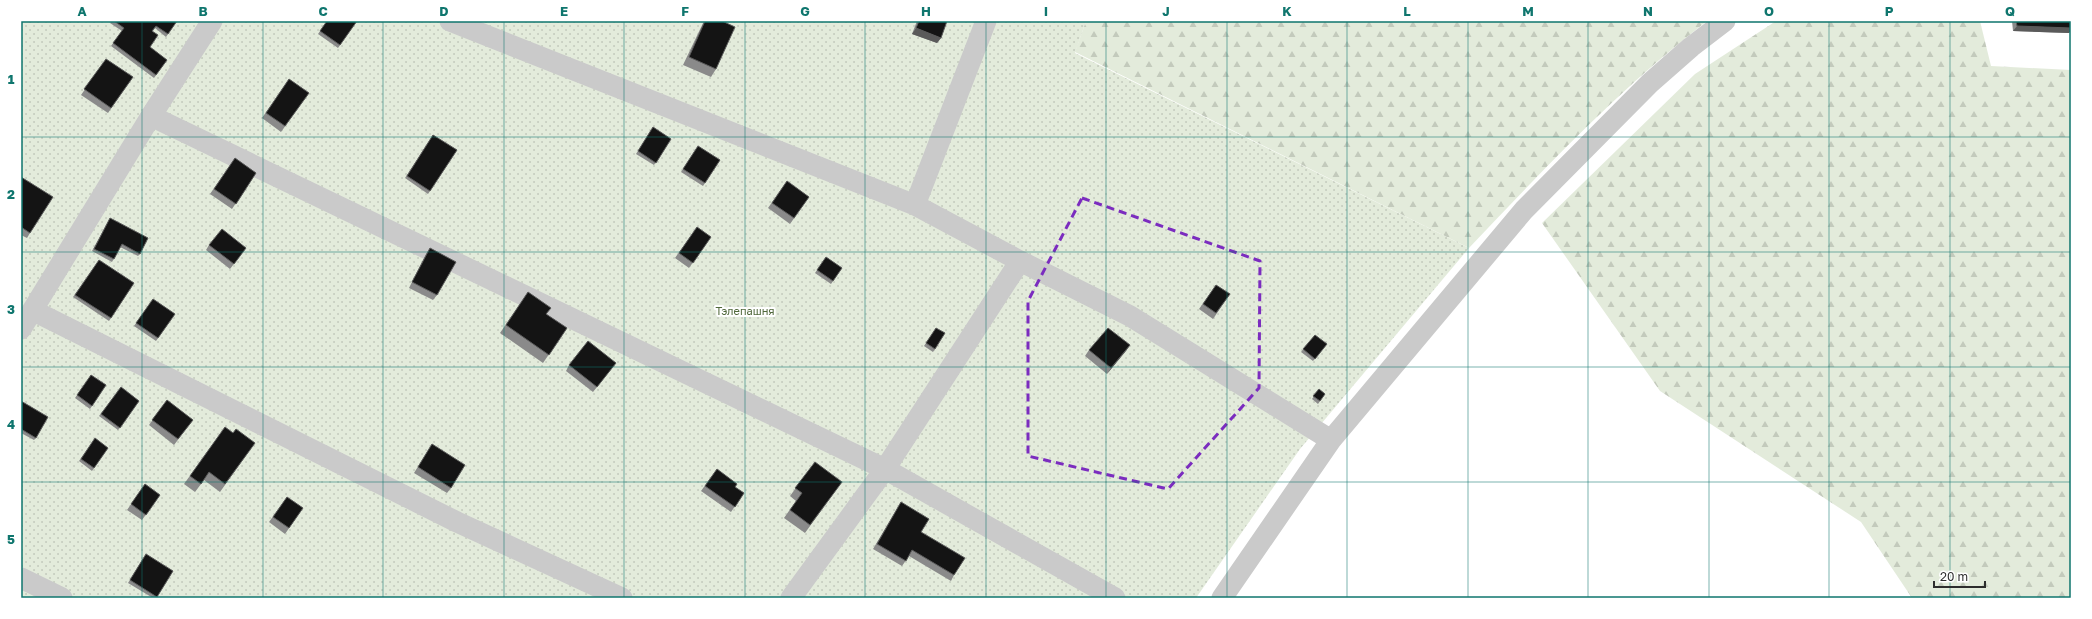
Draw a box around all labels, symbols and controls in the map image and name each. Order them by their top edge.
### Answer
text: A [77,3,87,19]
text: B [198,3,208,19]
text: C [318,3,328,19]
text: D [439,3,449,19]
text: E [560,3,568,19]
text: F [681,3,689,19]
text: G [800,3,810,19]
text: H [921,3,931,19]
text: I [1044,3,1048,19]
text: J [1162,3,1170,19]
text: K [1282,3,1292,19]
text: L [1403,3,1411,19]
text: M [1522,3,1534,19]
text: N [1643,3,1653,19]
text: O [1764,3,1774,19]
text: P [1885,3,1894,19]
text: Q [2005,3,2015,19]
text: 1 [8,71,15,87]
text: 2 [7,186,15,202]
text: 3 [7,301,15,317]
park label: Тэлепашня [715,304,775,317]
text: 4 [7,416,15,432]
text: 5 [7,531,15,547]
scale bar [1934,563,1985,589]
text: 20 m [1940,569,1968,584]

